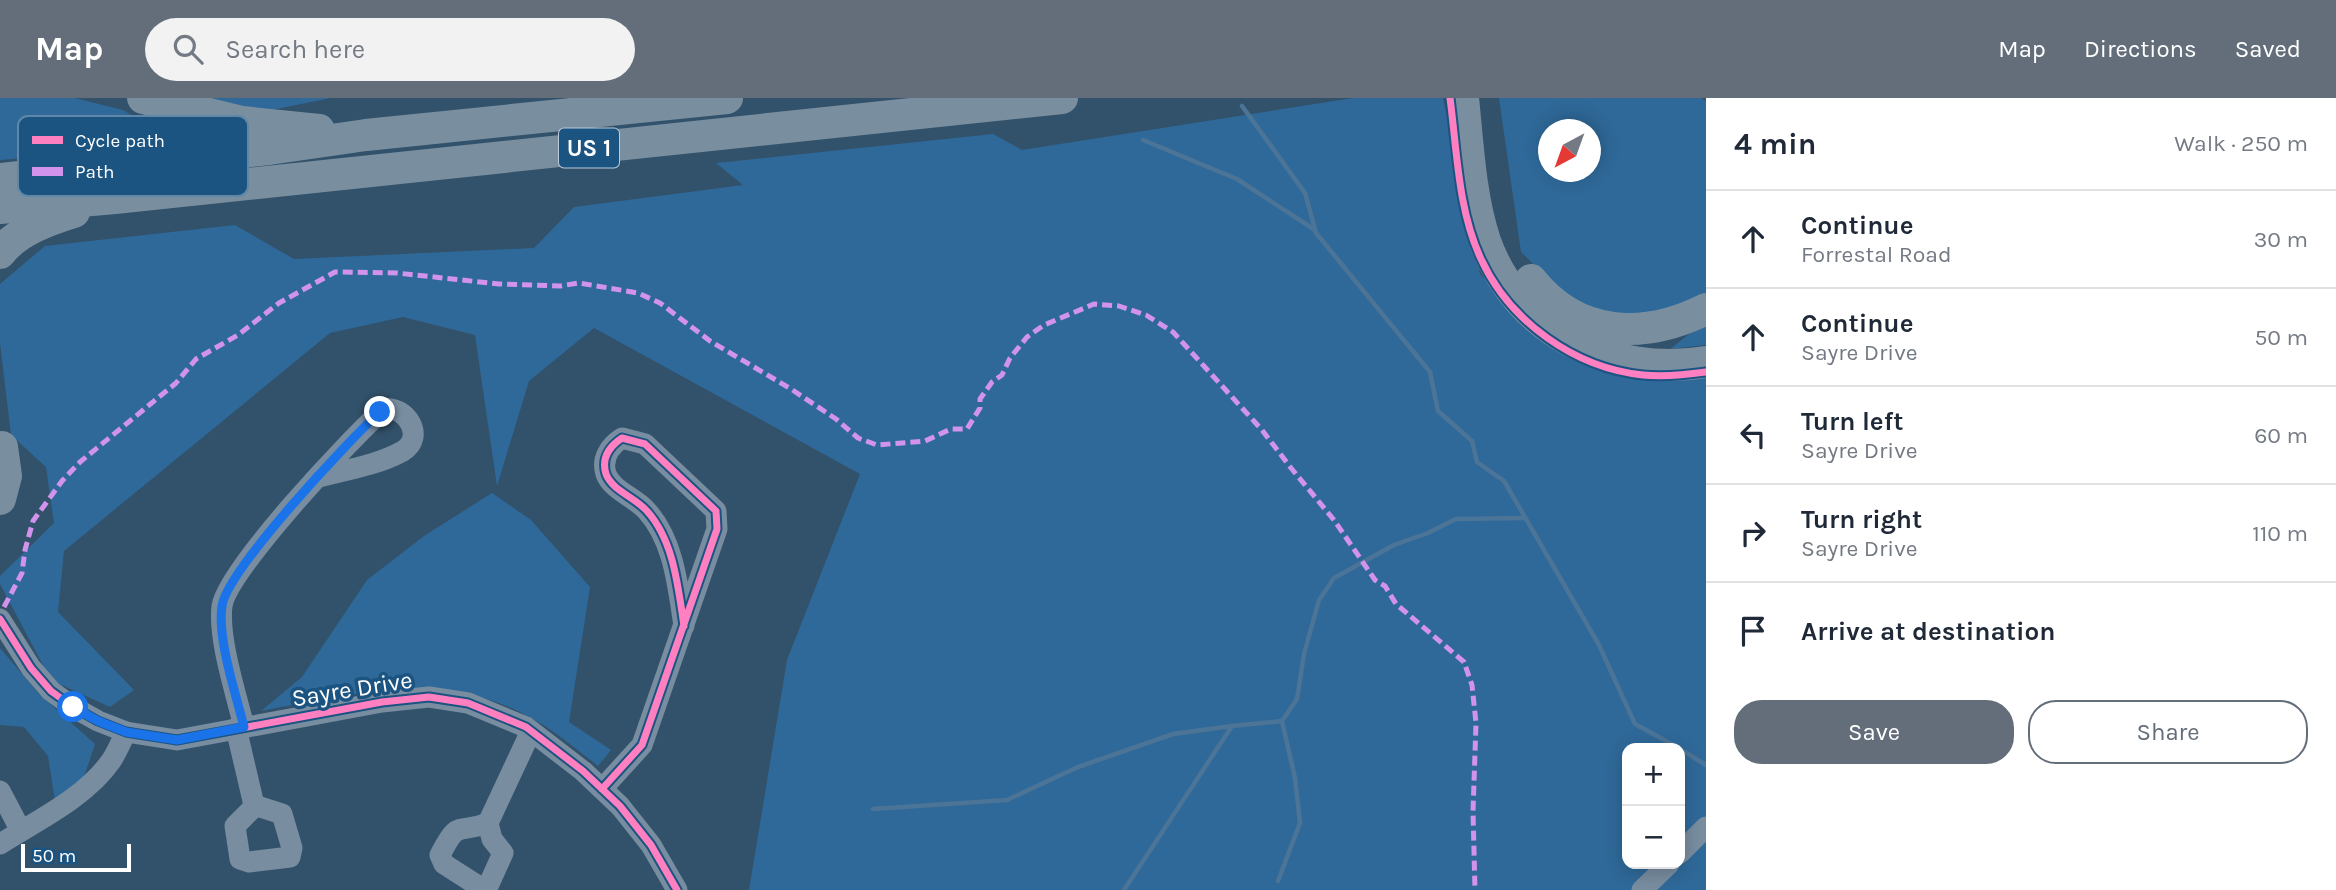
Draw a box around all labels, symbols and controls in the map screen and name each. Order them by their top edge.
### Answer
search box [145,18,635,81]
text: Map [35,30,103,68]
icon: search [169,30,207,68]
text: Search here [225,34,365,65]
text: Map [1998,35,2046,63]
text: Directions [2084,35,2197,63]
text: Saved [2235,35,2301,63]
legend [18,116,248,196]
north arrow [1538,119,1601,182]
text: 4 min [1734,126,1816,162]
road number: US 1 [559,129,619,168]
text: Cycle path [75,130,165,152]
text: Walk · 250 m [2174,130,2308,157]
text: Path [75,161,115,183]
text: Continue [1801,210,1913,241]
icon: ahead [1734,220,1772,258]
text: 30 m [2254,226,2308,253]
text: Forrestal Road [1801,241,1952,268]
text: Continue [1801,308,1913,339]
icon: ahead [1734,318,1772,356]
text: 50 m [2254,324,2308,351]
text: Sayre Drive [1801,339,1918,366]
route end [364,396,395,427]
text: Turn left [1801,406,1903,437]
icon: left [1734,416,1772,454]
text: 60 m [2254,422,2308,449]
text: Sayre Drive [1801,437,1918,464]
text: Turn right [1801,504,1922,535]
icon: right [1734,514,1772,552]
text: 110 m [2252,520,2308,547]
text: Sayre Drive [1801,535,1918,562]
icon: arrive [1734,612,1772,650]
text: Arrive at destination [1801,616,2055,647]
street label: Sayre Drive [290,666,414,712]
route start [57,691,88,722]
button: Save [1734,700,2014,764]
button: Share [2028,700,2308,764]
map controls [1622,743,1685,869]
button: + [1622,743,1685,806]
button: − [1622,806,1685,869]
scale bar [21,841,131,873]
text: 50 m [32,845,76,867]

